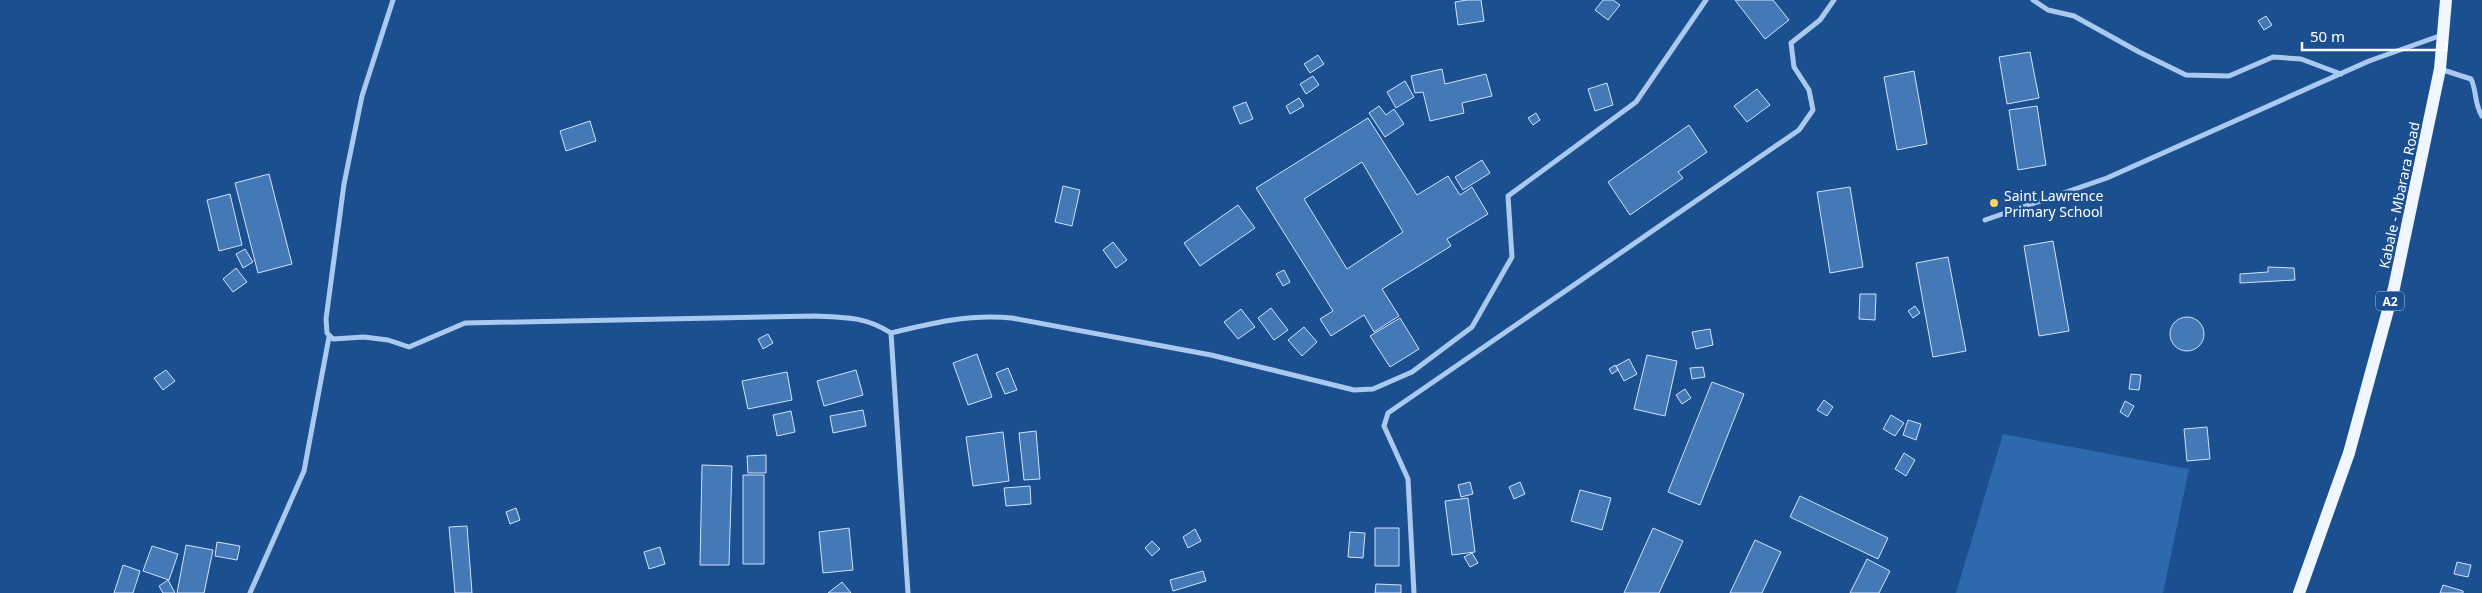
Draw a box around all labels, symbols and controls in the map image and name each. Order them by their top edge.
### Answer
scale bar [2302,20,2446,52]
text: 50 m [2310,26,2345,46]
street label: Kabale - Mbarara Road [2374,120,2424,270]
place label: Saint Lawrence Primary School [2004,186,2103,221]
marker: Saint Lawrence Primary School [1988,197,2000,209]
road number: A2 [2376,292,2404,310]

